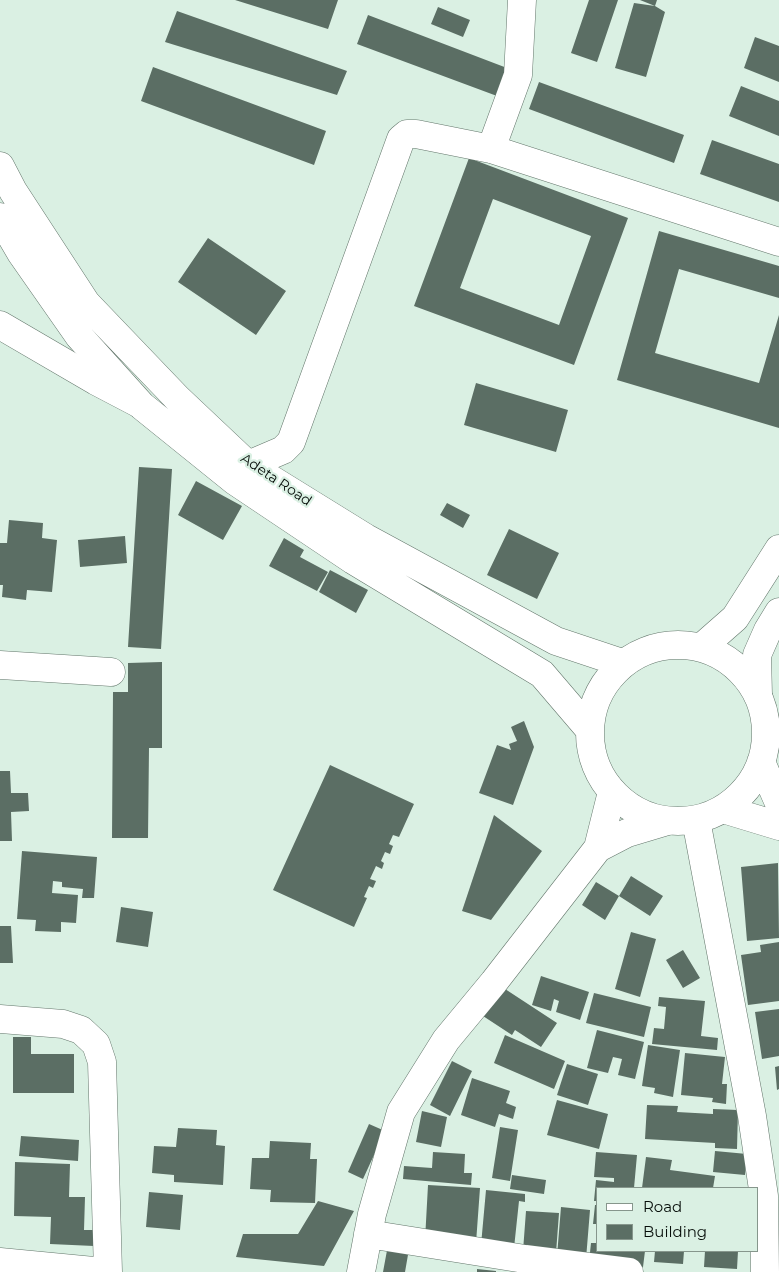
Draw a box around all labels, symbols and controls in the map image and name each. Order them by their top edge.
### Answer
street label: Adeta Road [237,450,315,510]
legend [596,1187,759,1252]
text: Road [643,1197,682,1216]
text: Building [643,1222,707,1241]

